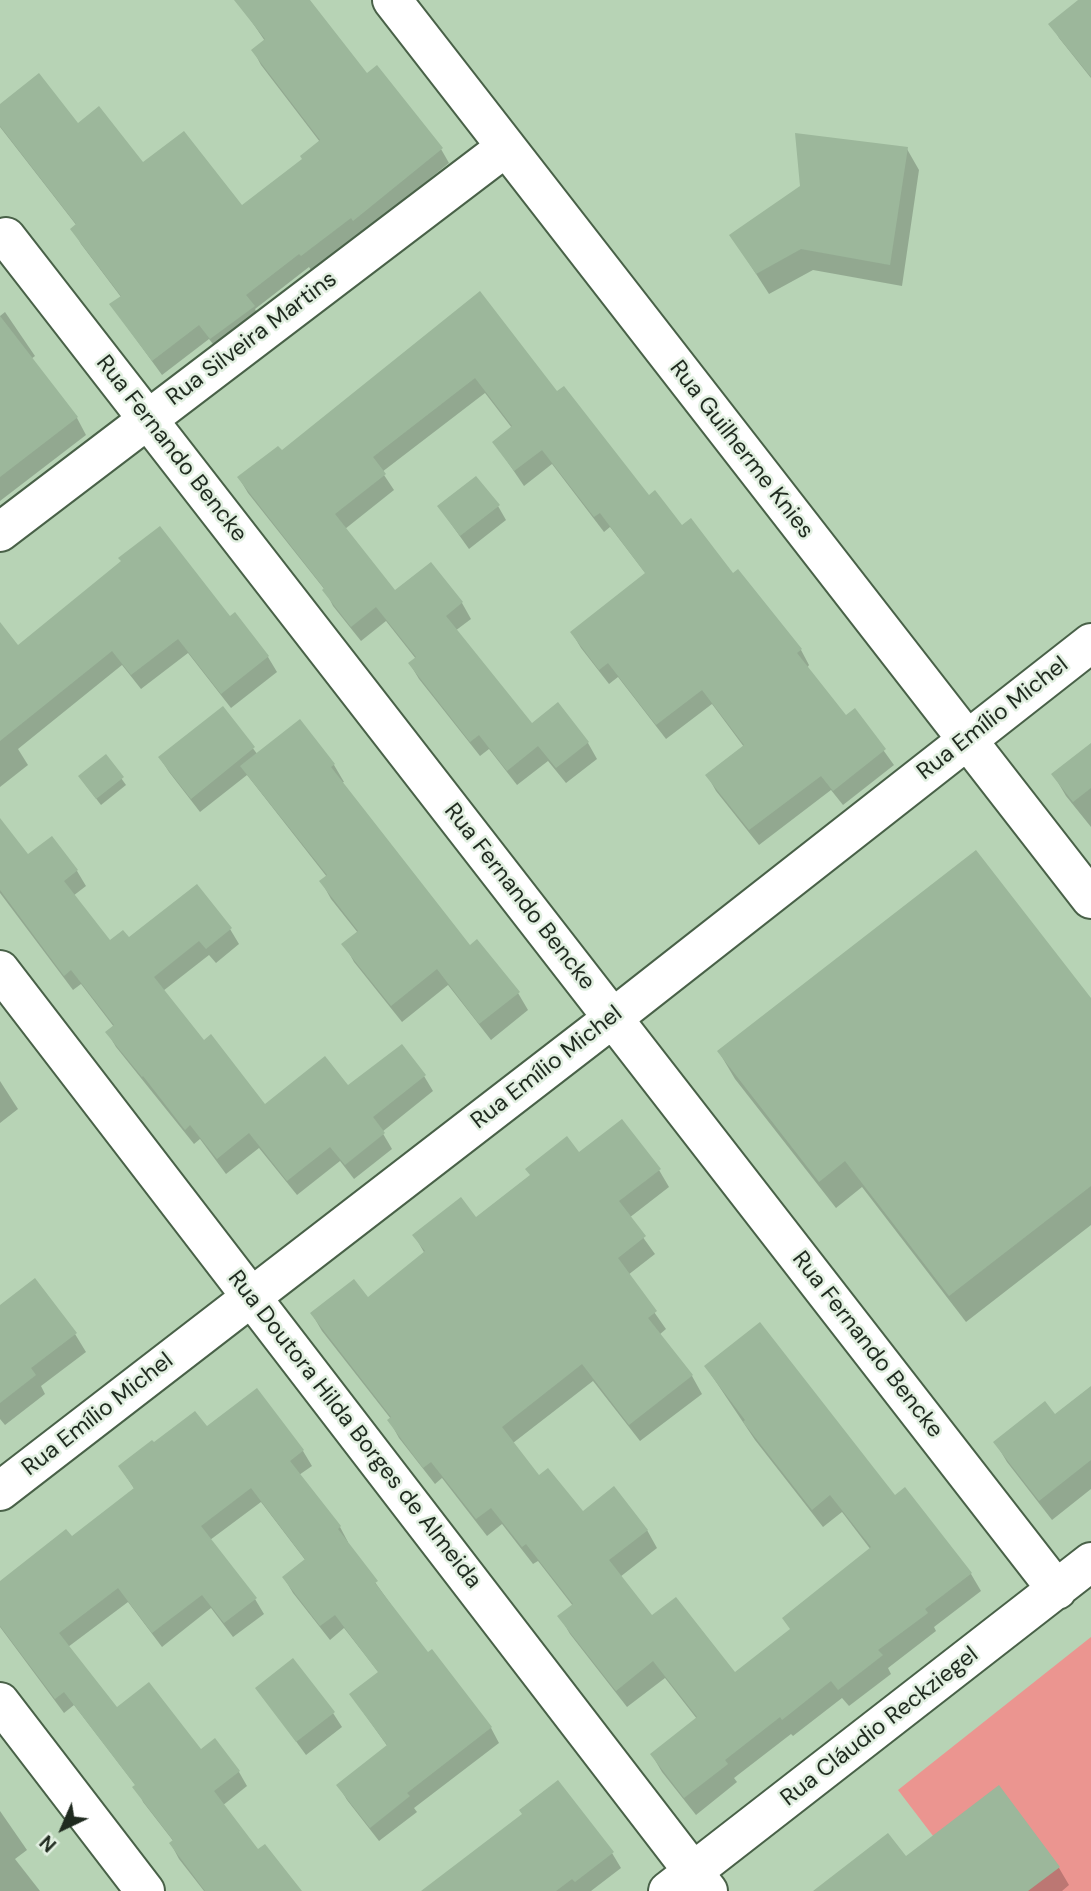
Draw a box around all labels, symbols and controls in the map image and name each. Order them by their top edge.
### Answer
street label: Rua Silveira Martins [161,266,343,412]
street label: Rua Fernando Bencke [90,350,252,548]
street label: Rua Guilherme Knies [663,356,819,544]
street label: Rua Emílio Michel [912,652,1074,786]
street label: Rua Fernando Bencke [438,798,600,996]
street label: Rua Emílio Michel [466,1001,628,1135]
street label: Rua Fernando Bencke [786,1246,948,1444]
street label: Rua Doutora Hilda Borges de Almeida [221,1266,487,1594]
street label: Rua Emílio Michel [17,1348,179,1482]
street label: Rua Cláudio Reckziegel [776,1641,984,1813]
north arrow [28,1793,98,1863]
text: N [34,1830,62,1857]

